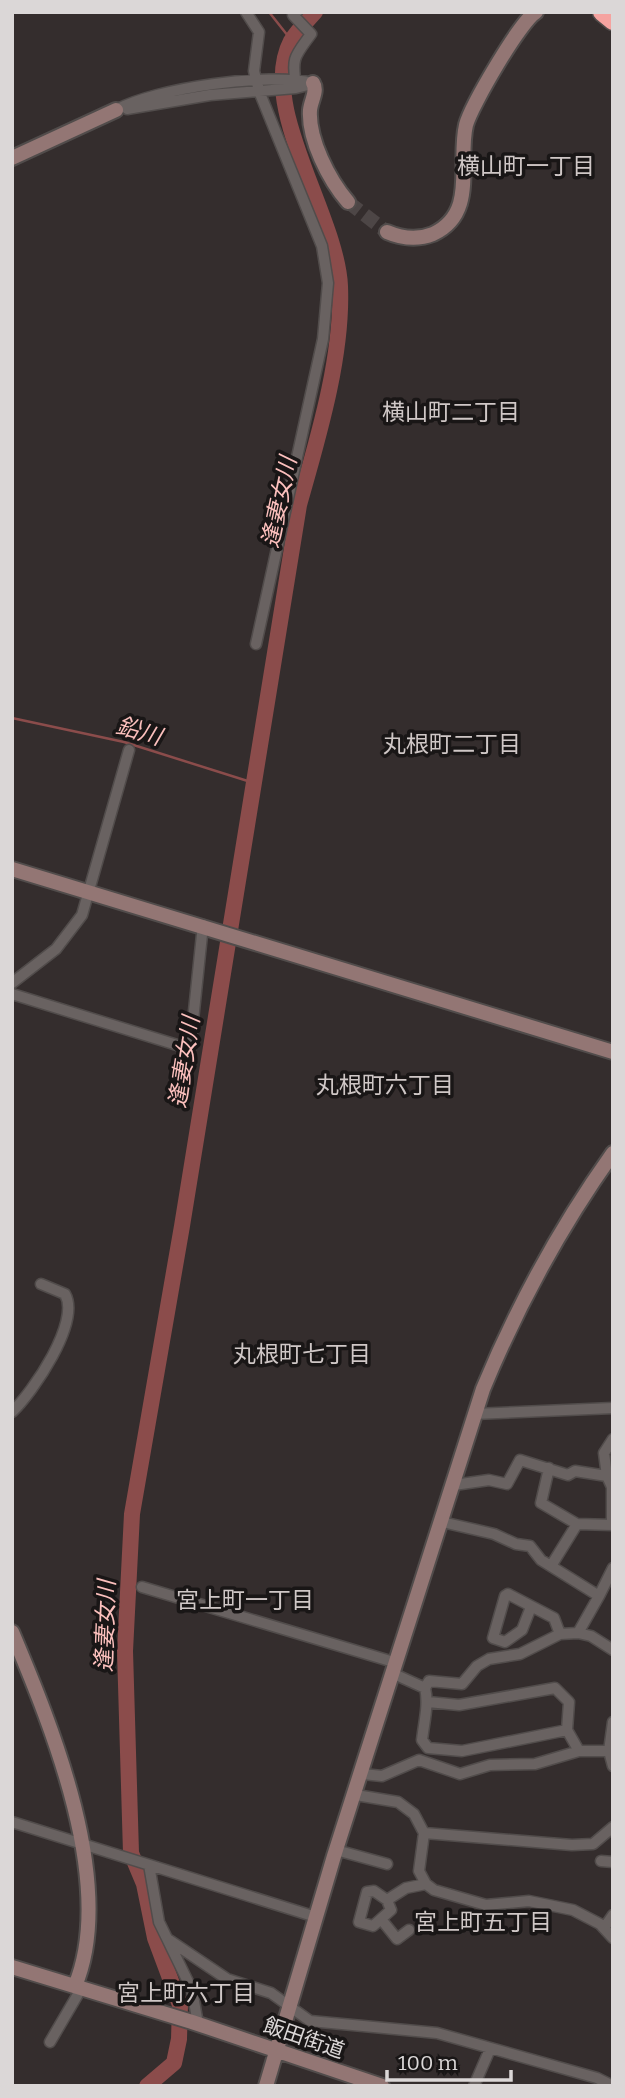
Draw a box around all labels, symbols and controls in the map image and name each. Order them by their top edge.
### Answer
district label: 横山町一丁目 [457,152,595,180]
district label: 横山町二丁目 [382,398,520,426]
water label: 逢妻女川 [256,451,303,550]
water label: 鉛川 [113,711,168,752]
district label: 丸根町二丁目 [383,730,521,758]
water label: 逢妻女川 [163,1011,205,1110]
district label: 丸根町六丁目 [316,1071,454,1099]
district label: 丸根町七丁目 [233,1340,371,1368]
water label: 逢妻女川 [89,1577,121,1672]
district label: 宮上町一丁目 [176,1586,314,1614]
district label: 宮上町五丁目 [414,1908,552,1936]
district label: 宮上町六丁目 [117,1979,255,2007]
street label: 飯田街道 [260,2012,348,2064]
scale bar [387,2038,511,2082]
text: 100 m [398,2050,458,2076]

